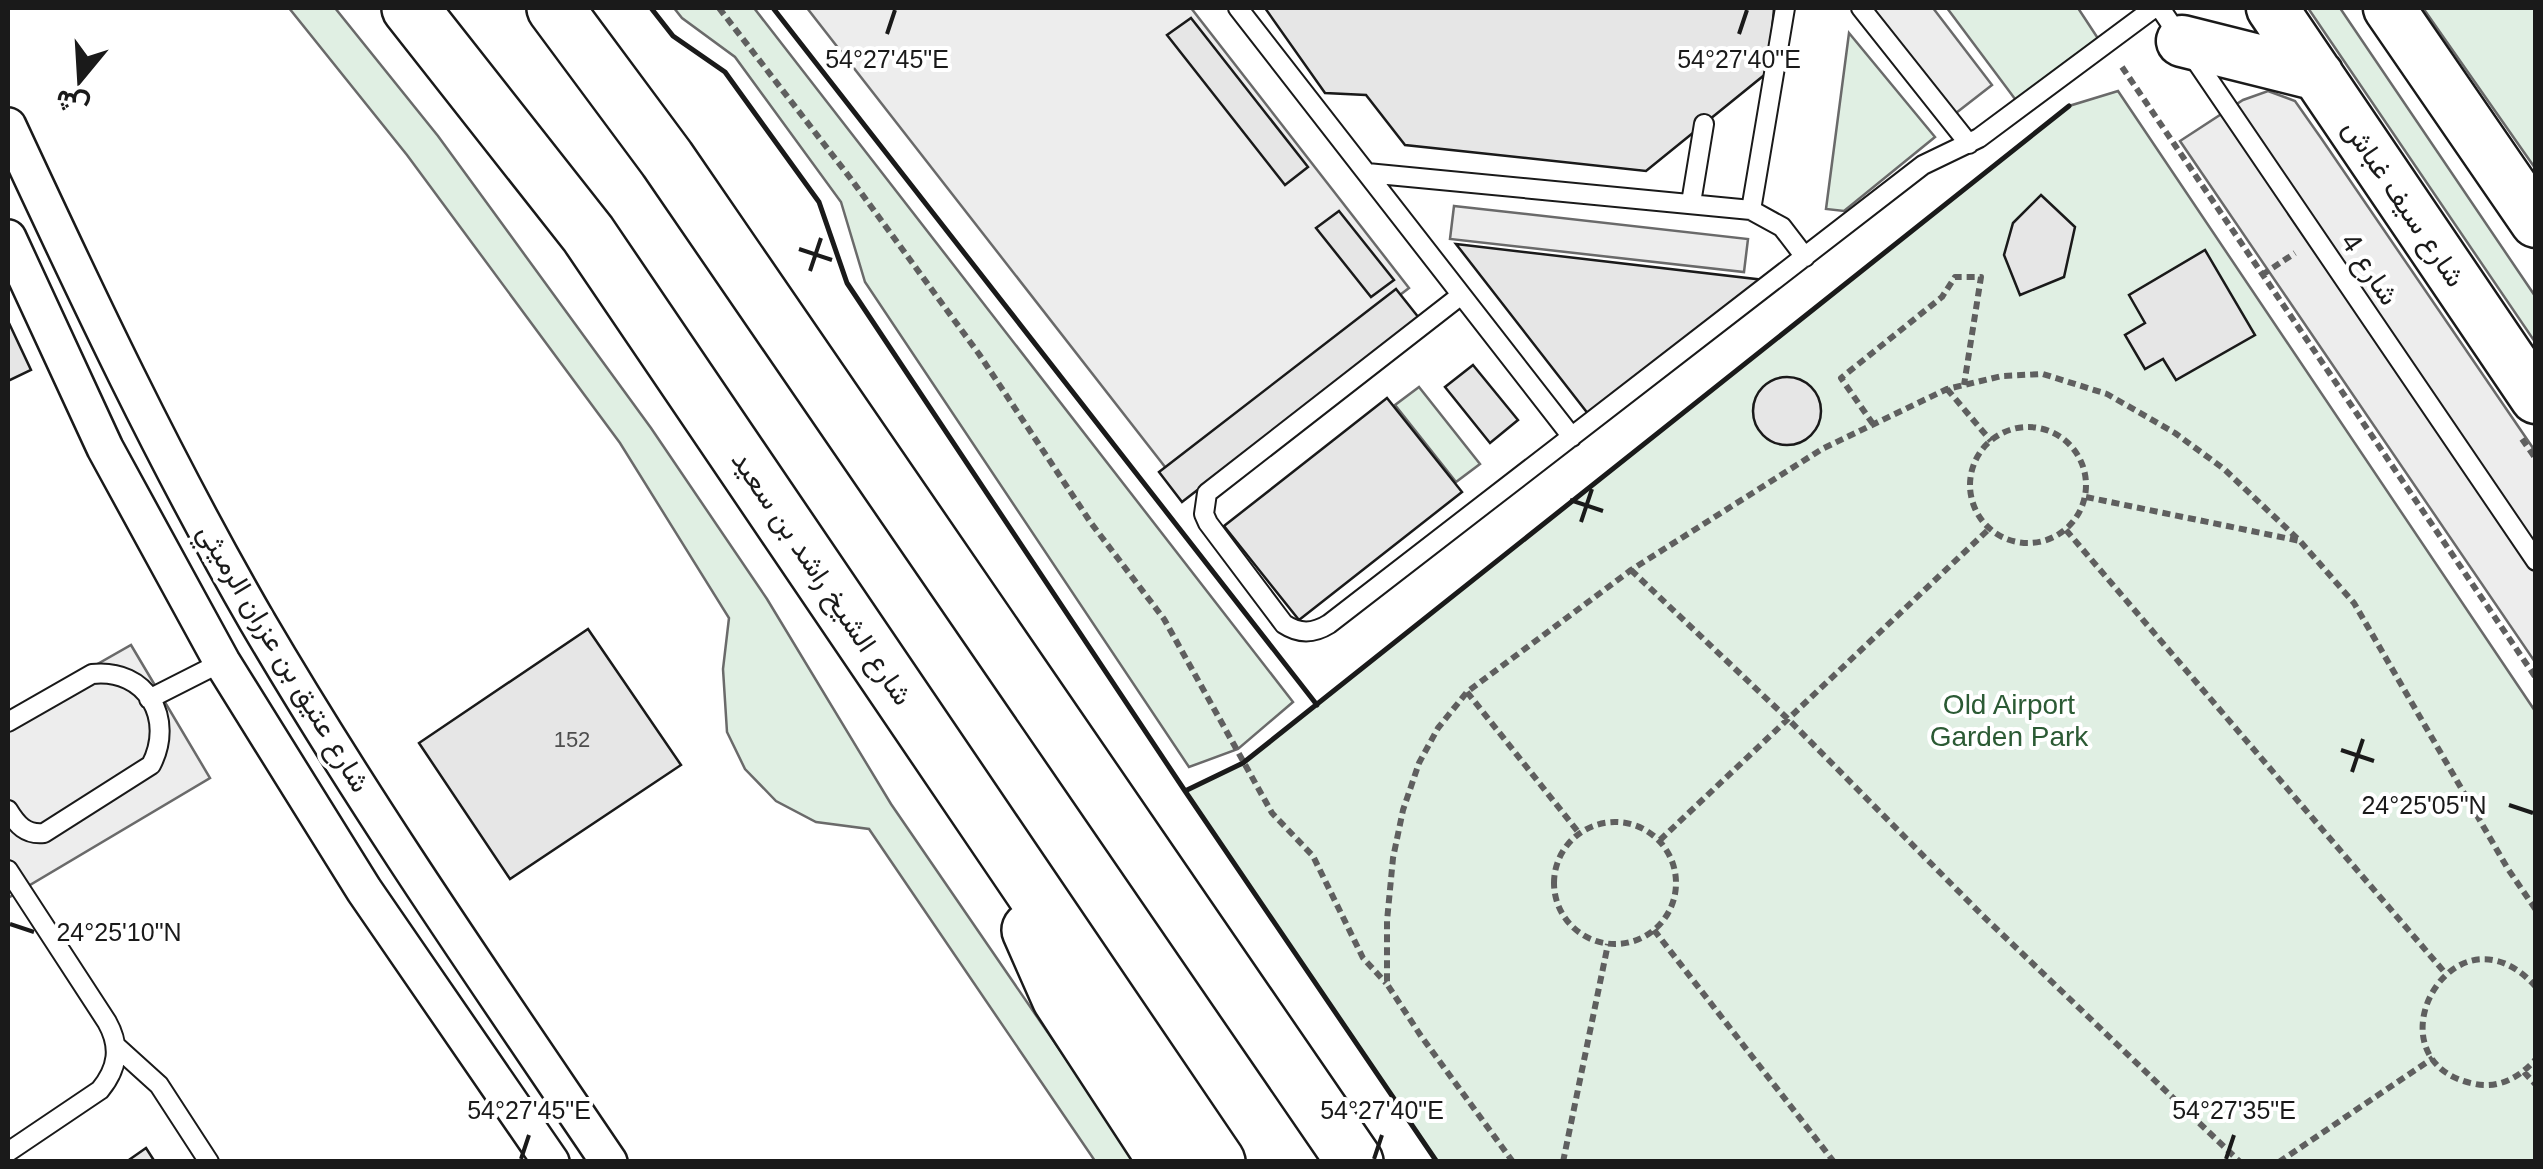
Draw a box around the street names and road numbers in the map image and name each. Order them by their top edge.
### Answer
street label: شارع سيف غباش [2334,114,2471,294]
street label: شارع 4 [2332,227,2405,312]
street label: شارع الشيخ راشد بن سعيد [722,445,919,713]
street label: شارع عتيق بن عزران الرميثي [186,518,376,801]

